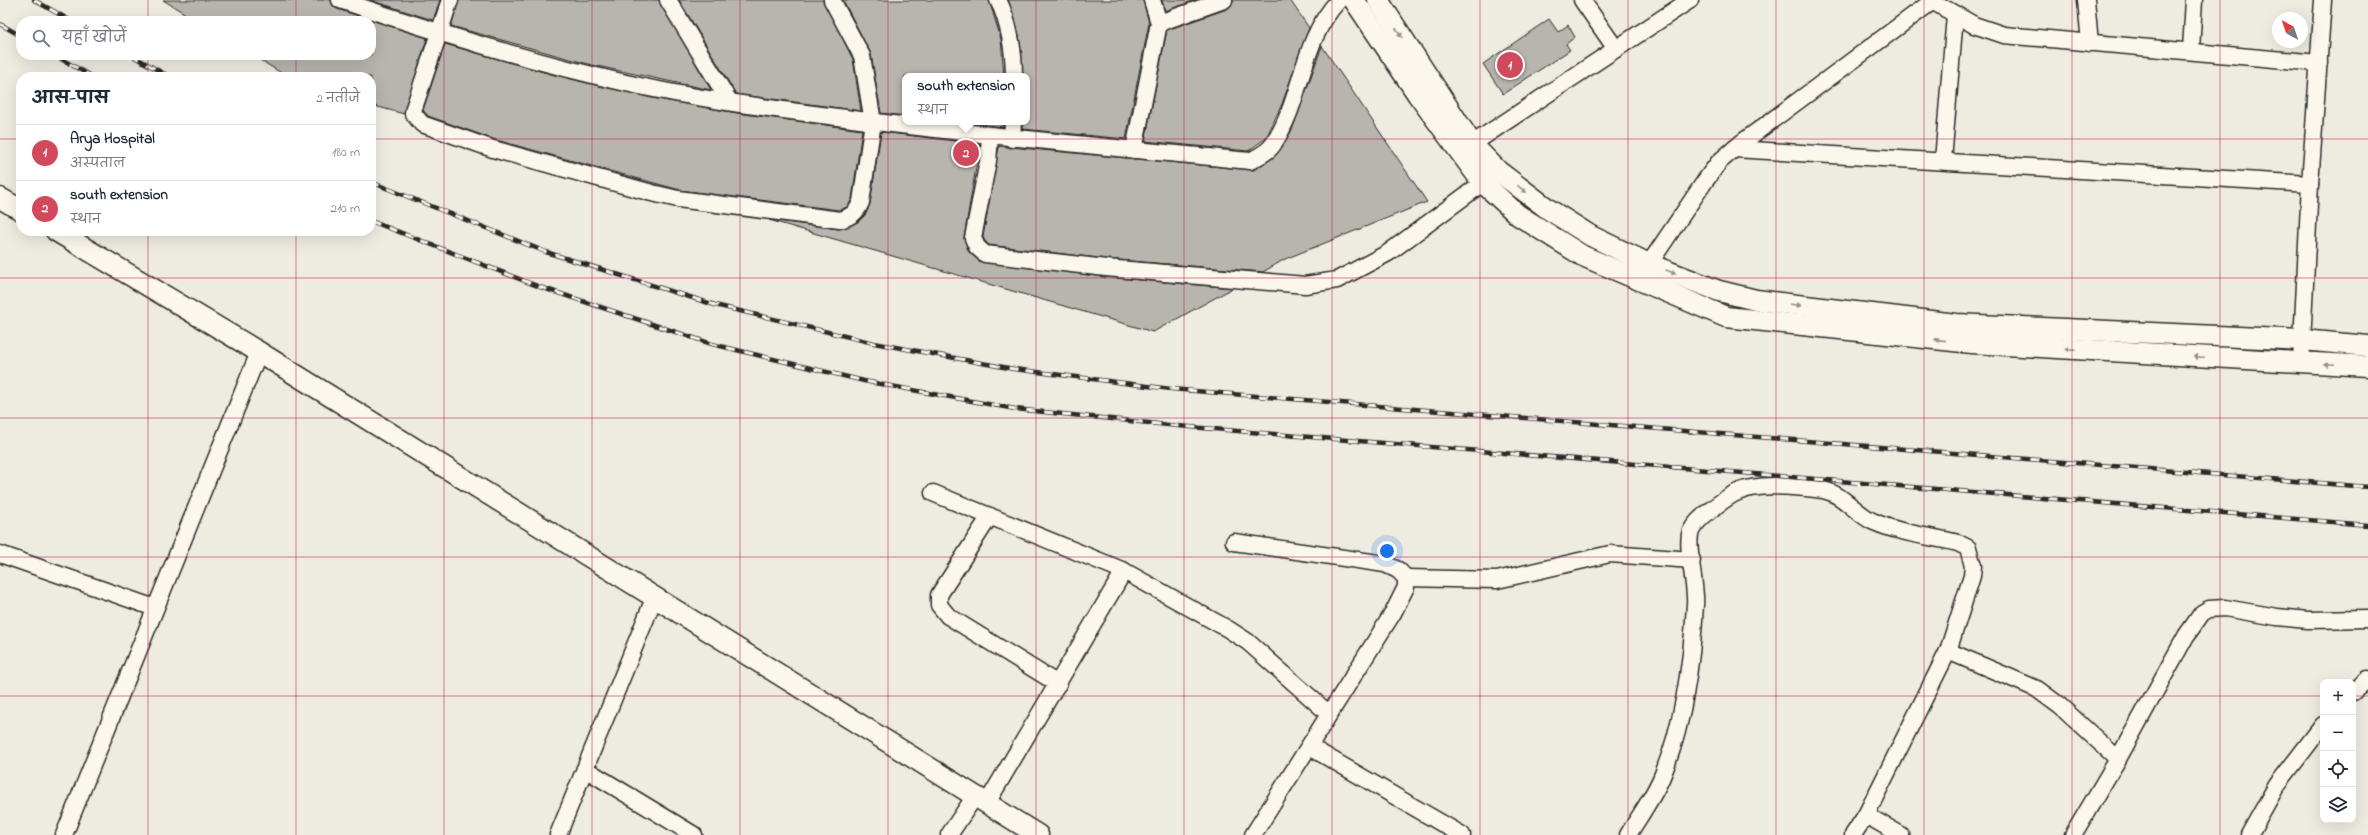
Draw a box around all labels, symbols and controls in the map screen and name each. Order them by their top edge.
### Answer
north arrow [2272,12,2308,48]
search box [16,16,376,60]
icon: search [30,27,52,49]
text: यहाँ खोजें [62,27,126,49]
one-way arrow [1395,28,1403,38]
pin: 1 [1497,50,1523,80]
popup [902,73,1030,125]
text: south extension [917,75,1015,97]
text: आस-पास [32,86,109,111]
text: 2 नतीजे [317,89,360,108]
text: स्थान [917,101,948,120]
text: Arya Hospital [70,128,155,150]
pin: 2 [953,138,979,168]
text: 1 [43,143,47,162]
text: 180 m [332,143,360,162]
text: अस्पताल [70,154,125,173]
text: south extension [70,184,168,206]
one-way arrow [1516,184,1527,193]
text: 2 [42,199,48,218]
text: 210 m [330,199,360,218]
text: स्थान [70,210,101,229]
one-way arrow [1666,269,1678,275]
one-way arrow [1790,302,1802,308]
one-way arrow [1934,337,1946,343]
one-way arrow [2064,345,2076,352]
one-way arrow [2193,353,2205,360]
one-way arrow [2323,361,2335,368]
your location [1377,541,1397,561]
map controls [2320,679,2356,823]
button: + [2320,679,2356,715]
button: − [2320,715,2356,751]
button: locate [2320,751,2356,787]
button: layers [2320,787,2356,823]

